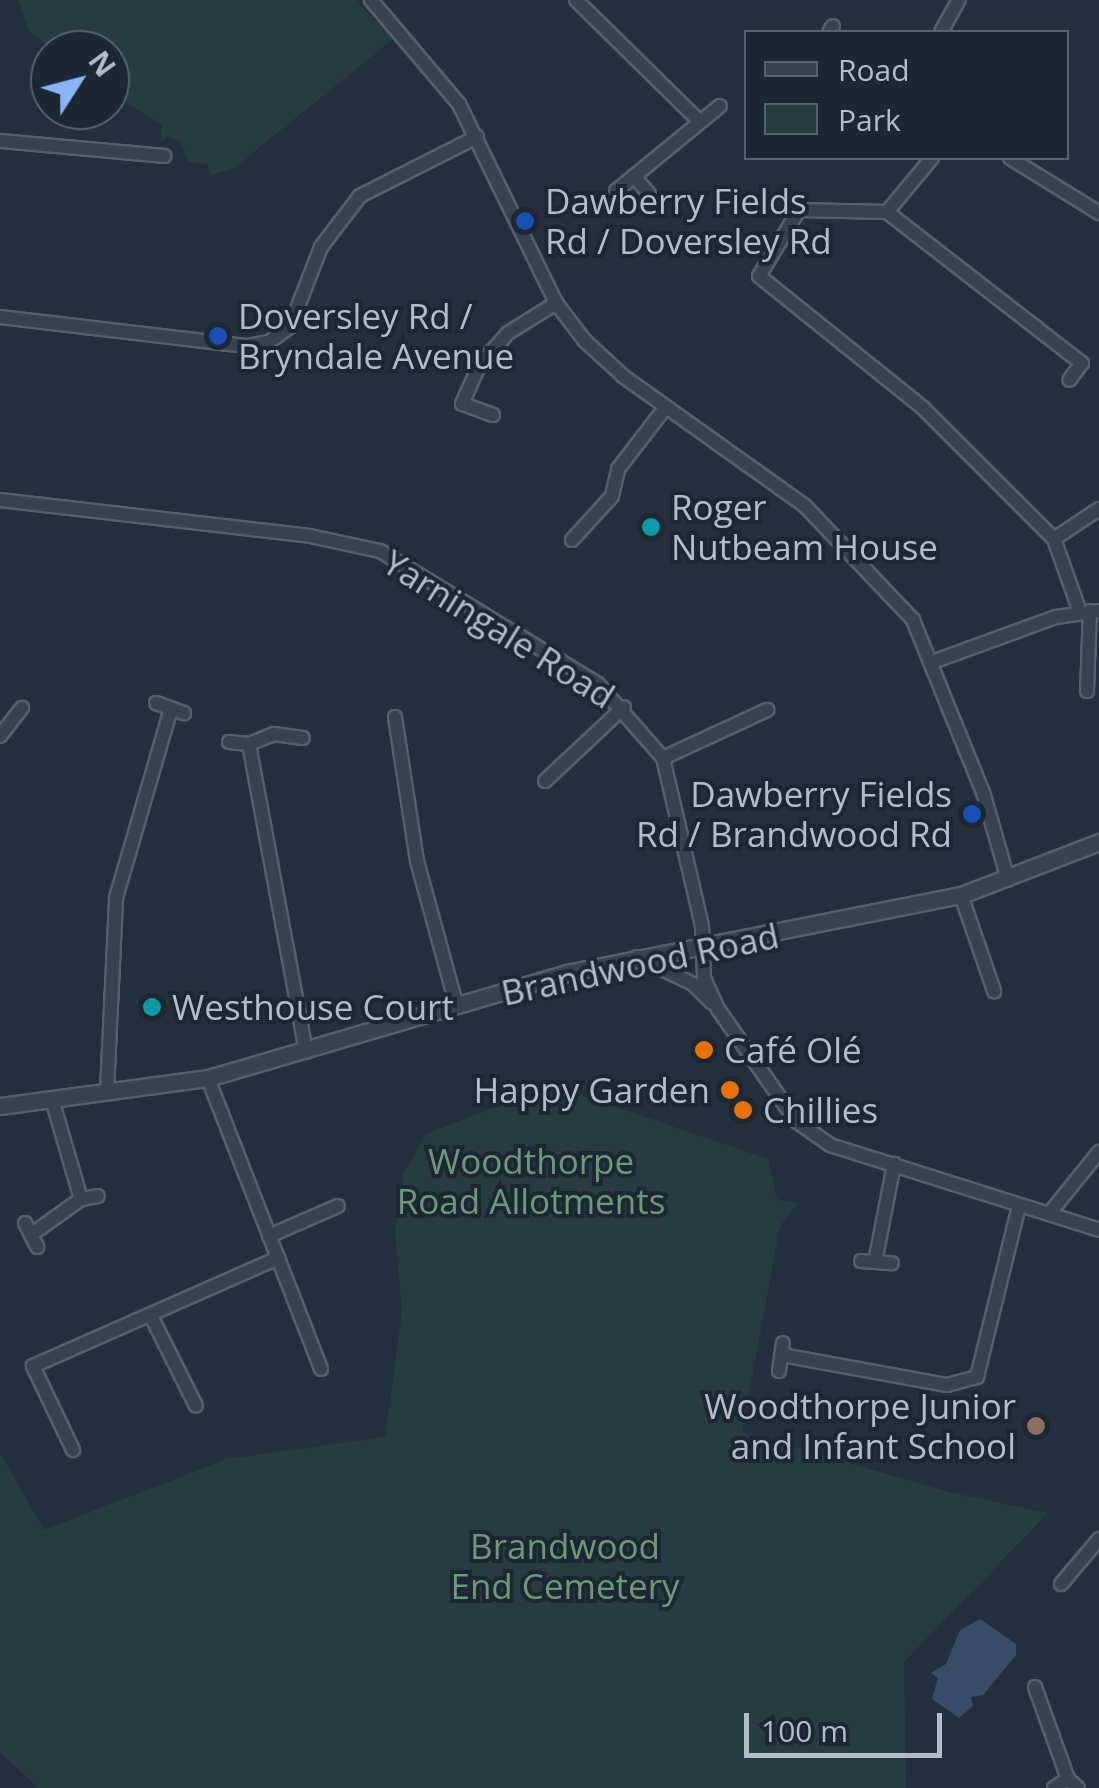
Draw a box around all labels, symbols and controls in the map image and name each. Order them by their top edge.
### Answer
north arrow [30,30,130,130]
legend [744,30,1069,160]
text: N [81,43,125,84]
text: Road [838,49,910,90]
text: Park [838,99,901,140]
place label: Dawberry Fields Rd / Doversley Rd [545,180,832,262]
marker: Dawberry Fields Rd / Doversley Rd [514,210,536,232]
place label: Doversley Rd / Bryndale Avenue [238,295,514,377]
marker: Doversley Rd / Bryndale Avenue [207,325,229,347]
place label: Roger Nutbeam House [671,486,938,568]
marker: Roger Nutbeam House [640,516,662,538]
street label: Yarningale Road [376,541,622,717]
place label: Dawberry Fields Rd / Brandwood Rd [636,773,952,855]
marker: Dawberry Fields Rd / Brandwood Rd [961,803,983,825]
street label: Brandwood Road [497,914,783,1014]
place label: Westhouse Court [172,986,454,1028]
marker: Westhouse Court [141,996,163,1018]
place label: Café Olé [724,1029,862,1071]
marker: Café Olé [693,1039,715,1061]
place label: Happy Garden [474,1069,710,1111]
marker: Happy Garden [719,1079,741,1101]
place label: Chillies [763,1089,878,1131]
marker: Chillies [732,1099,754,1121]
park label: Woodthorpe Road Allotments [397,1140,665,1222]
place label: Woodthorpe Junior and Infant School [704,1385,1016,1467]
marker: Woodthorpe Junior and Infant School [1025,1415,1047,1437]
park label: Brandwood End Cemetery [450,1525,680,1607]
scale bar [749,1693,946,1755]
text: 100 m [761,1710,848,1751]

